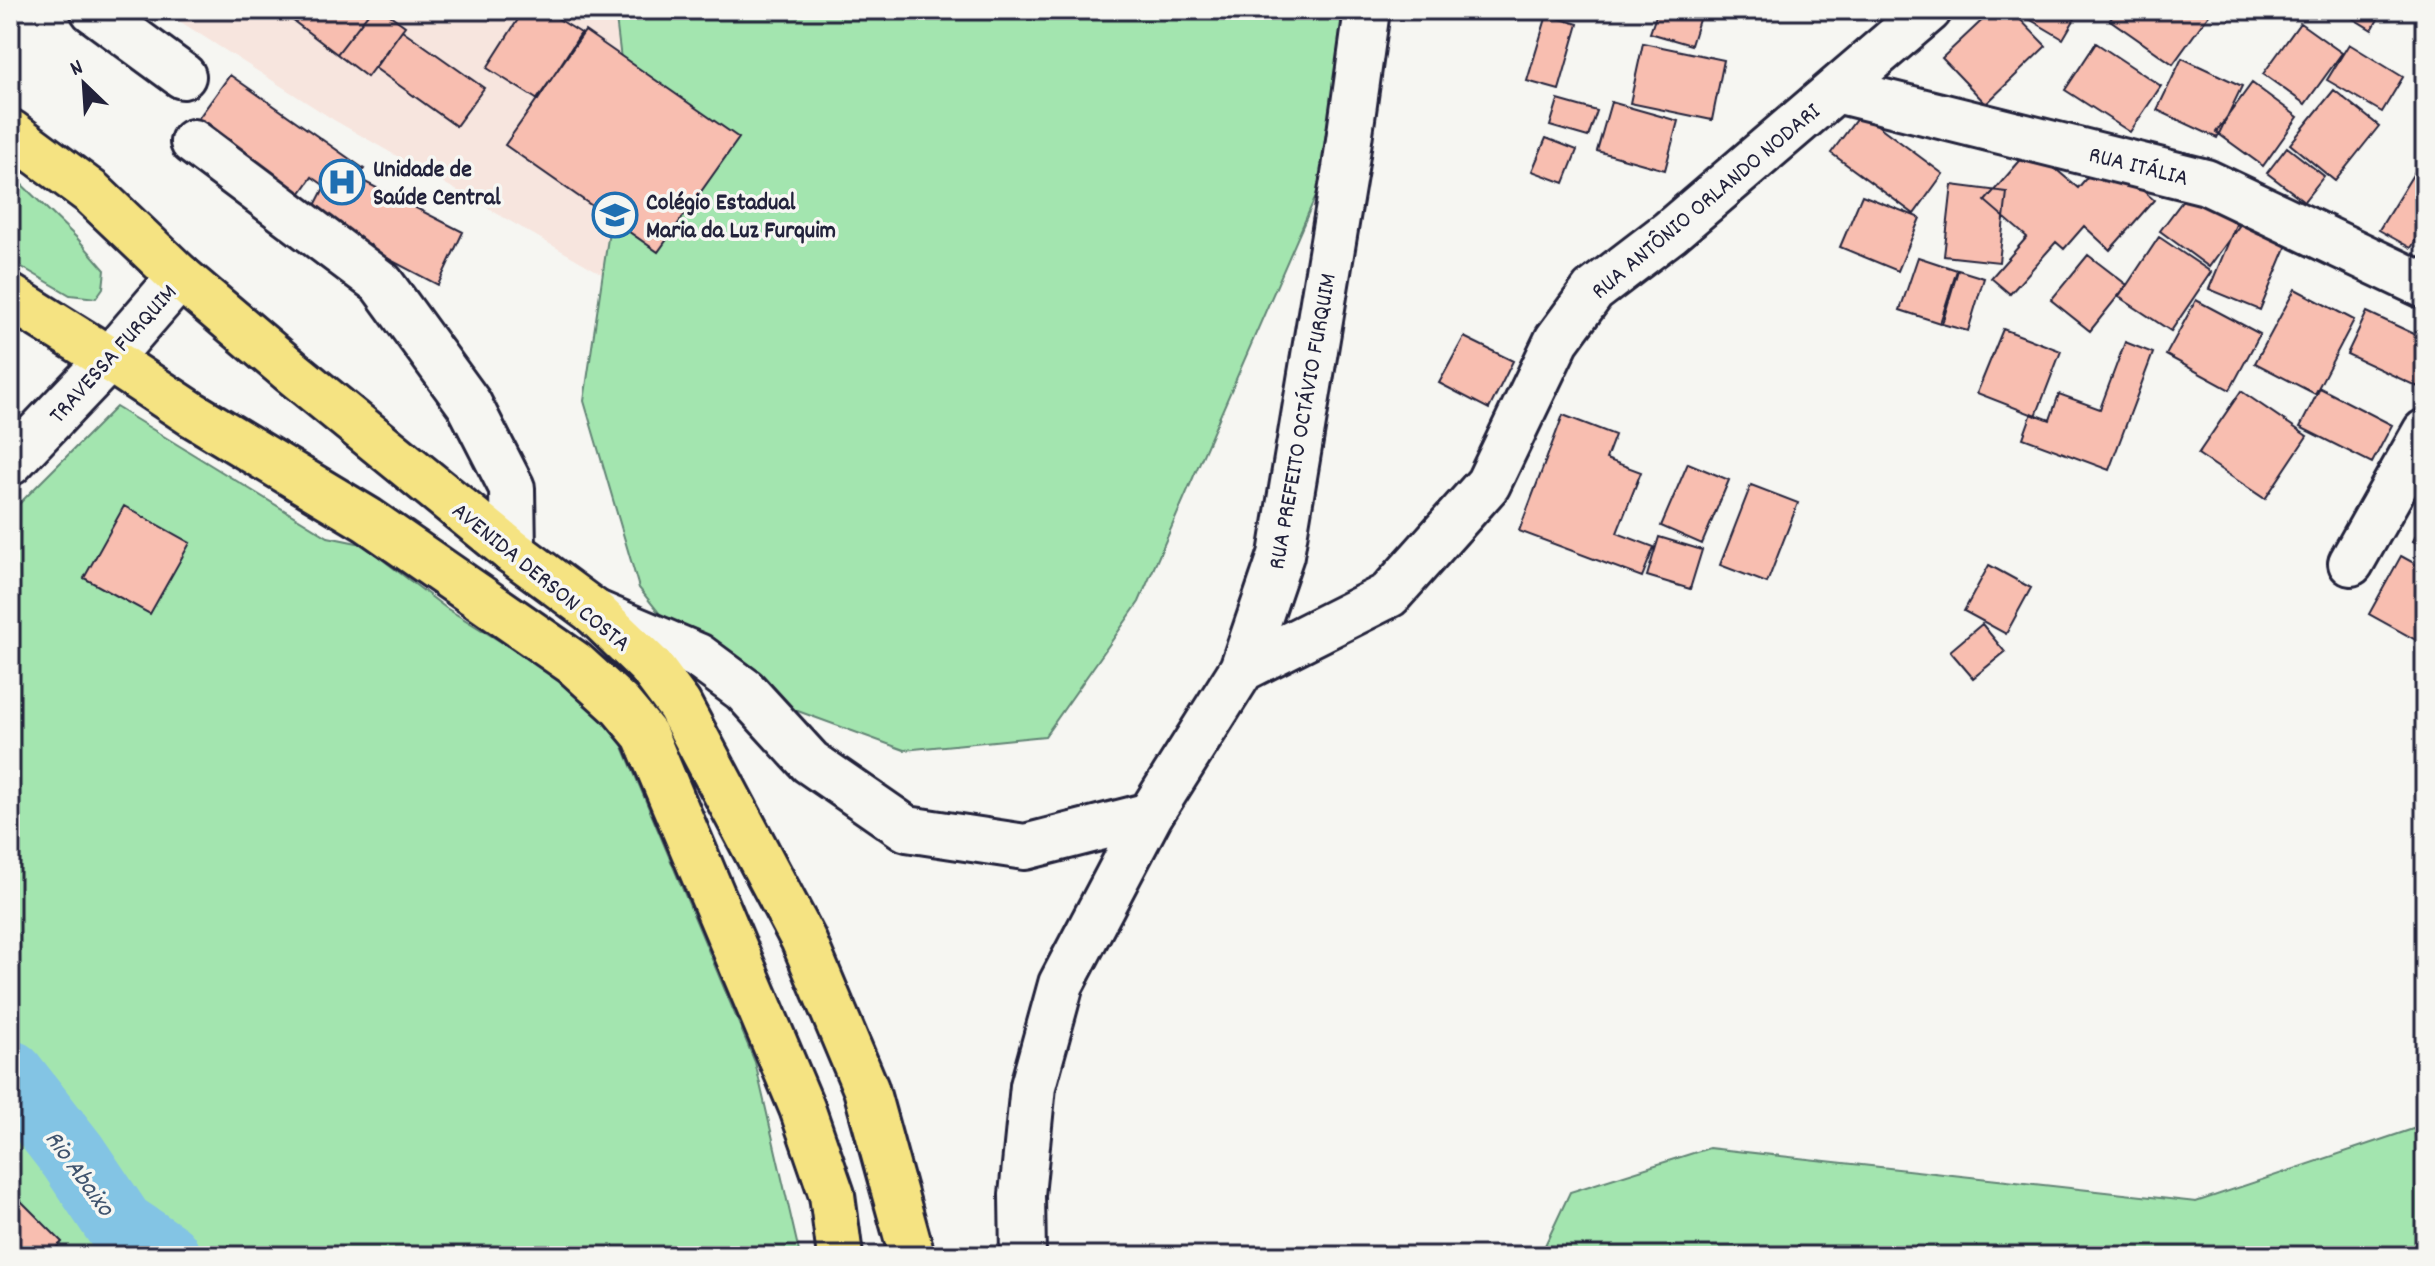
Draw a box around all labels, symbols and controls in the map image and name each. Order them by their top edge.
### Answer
north arrow [44,44,124,124]
text: N [66,53,89,85]
street label: RUA ANTÔNIO ORLANDO NODARI [1585,96,1829,309]
street label: RUA ITÁLIA [2085,139,2192,197]
place label: Unidade de Saúde Central [373,154,501,216]
hospital icon: Unidade de Saúde Central [318,158,366,206]
place label: Colégio Estadual Maria da Luz Furquim [646,187,836,249]
school or university icon: Colégio Estadual Maria da Luz Furquim [591,191,639,239]
street label: RUA PREFEITO OCTÁVIO FURQUIM [1261,271,1347,572]
street label: TRAVESSA FURQUIM [42,278,186,432]
street label: AVENIDA DERSON COSTA [443,495,637,661]
water label: Rio Abaixo [34,1123,123,1226]

